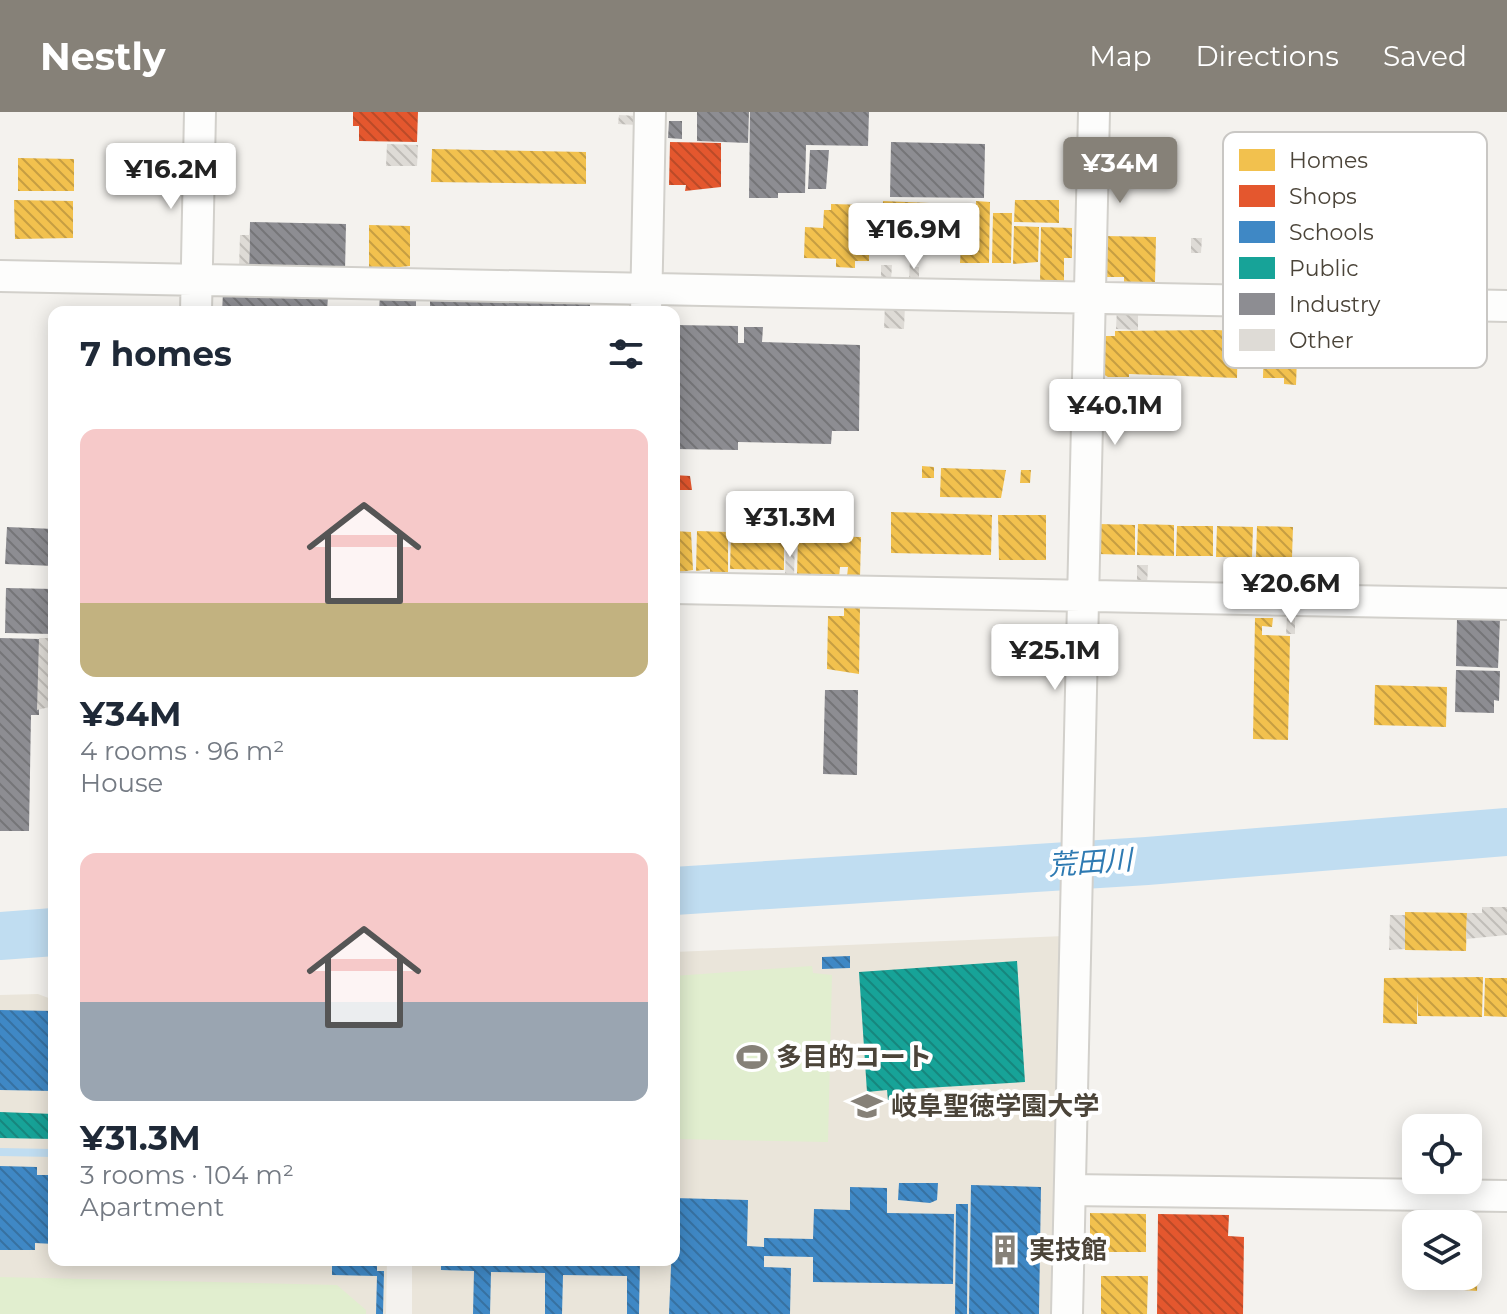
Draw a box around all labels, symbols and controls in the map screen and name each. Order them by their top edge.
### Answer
text: Nestly [40,33,166,80]
text: Map [1089,39,1151,73]
text: Directions [1195,39,1339,73]
text: Saved [1383,39,1467,73]
legend [1223,132,1487,368]
pin: ¥34M [1073,137,1167,205]
pin: ¥16.2M [106,143,236,211]
text: ¥34M [1081,147,1159,179]
text: Homes [1289,147,1368,174]
text: ¥16.2M [124,153,218,185]
text: Shops [1289,183,1357,210]
pin: ¥16.9M [849,203,979,271]
text: ¥16.9M [866,213,962,245]
text: Schools [1289,219,1374,246]
text: Public [1289,255,1359,282]
text: Industry [1289,291,1381,318]
text: Other [1289,327,1353,354]
icon: filters [604,332,648,376]
text: 7 homes [80,333,232,375]
pin: ¥40.1M [1050,379,1180,447]
text: ¥40.1M [1067,389,1163,421]
icon: home [292,481,436,625]
pin: ¥31.3M [725,491,855,559]
text: ¥31.3M [744,501,836,533]
pin: ¥20.6M [1226,557,1356,625]
text: ¥20.6M [1241,567,1341,599]
pin: ¥25.1M [990,624,1120,692]
text: ¥25.1M [1009,634,1101,666]
text: ¥34M [80,693,181,735]
text: 4 rooms · 96 m² [80,735,284,767]
text: House [80,767,163,799]
water label: 荒田川 [1047,842,1136,882]
icon: home [292,905,436,1049]
sports icon: 多目的コート [735,1040,769,1074]
place label: 多目的コート [776,1041,932,1073]
school or university icon: 岐阜聖徳学園大学 [850,1089,884,1123]
place label: 岐阜聖徳学園大学 [891,1090,1099,1122]
map controls [1402,1114,1482,1290]
button: locate [1402,1114,1482,1194]
text: ¥31.3M [80,1117,201,1159]
text: 3 rooms · 104 m² [80,1159,294,1191]
text: Apartment [80,1191,224,1223]
button: layers [1402,1210,1482,1290]
building icon: 実技館 [988,1233,1022,1267]
place label: 実技館 [1029,1234,1107,1266]

